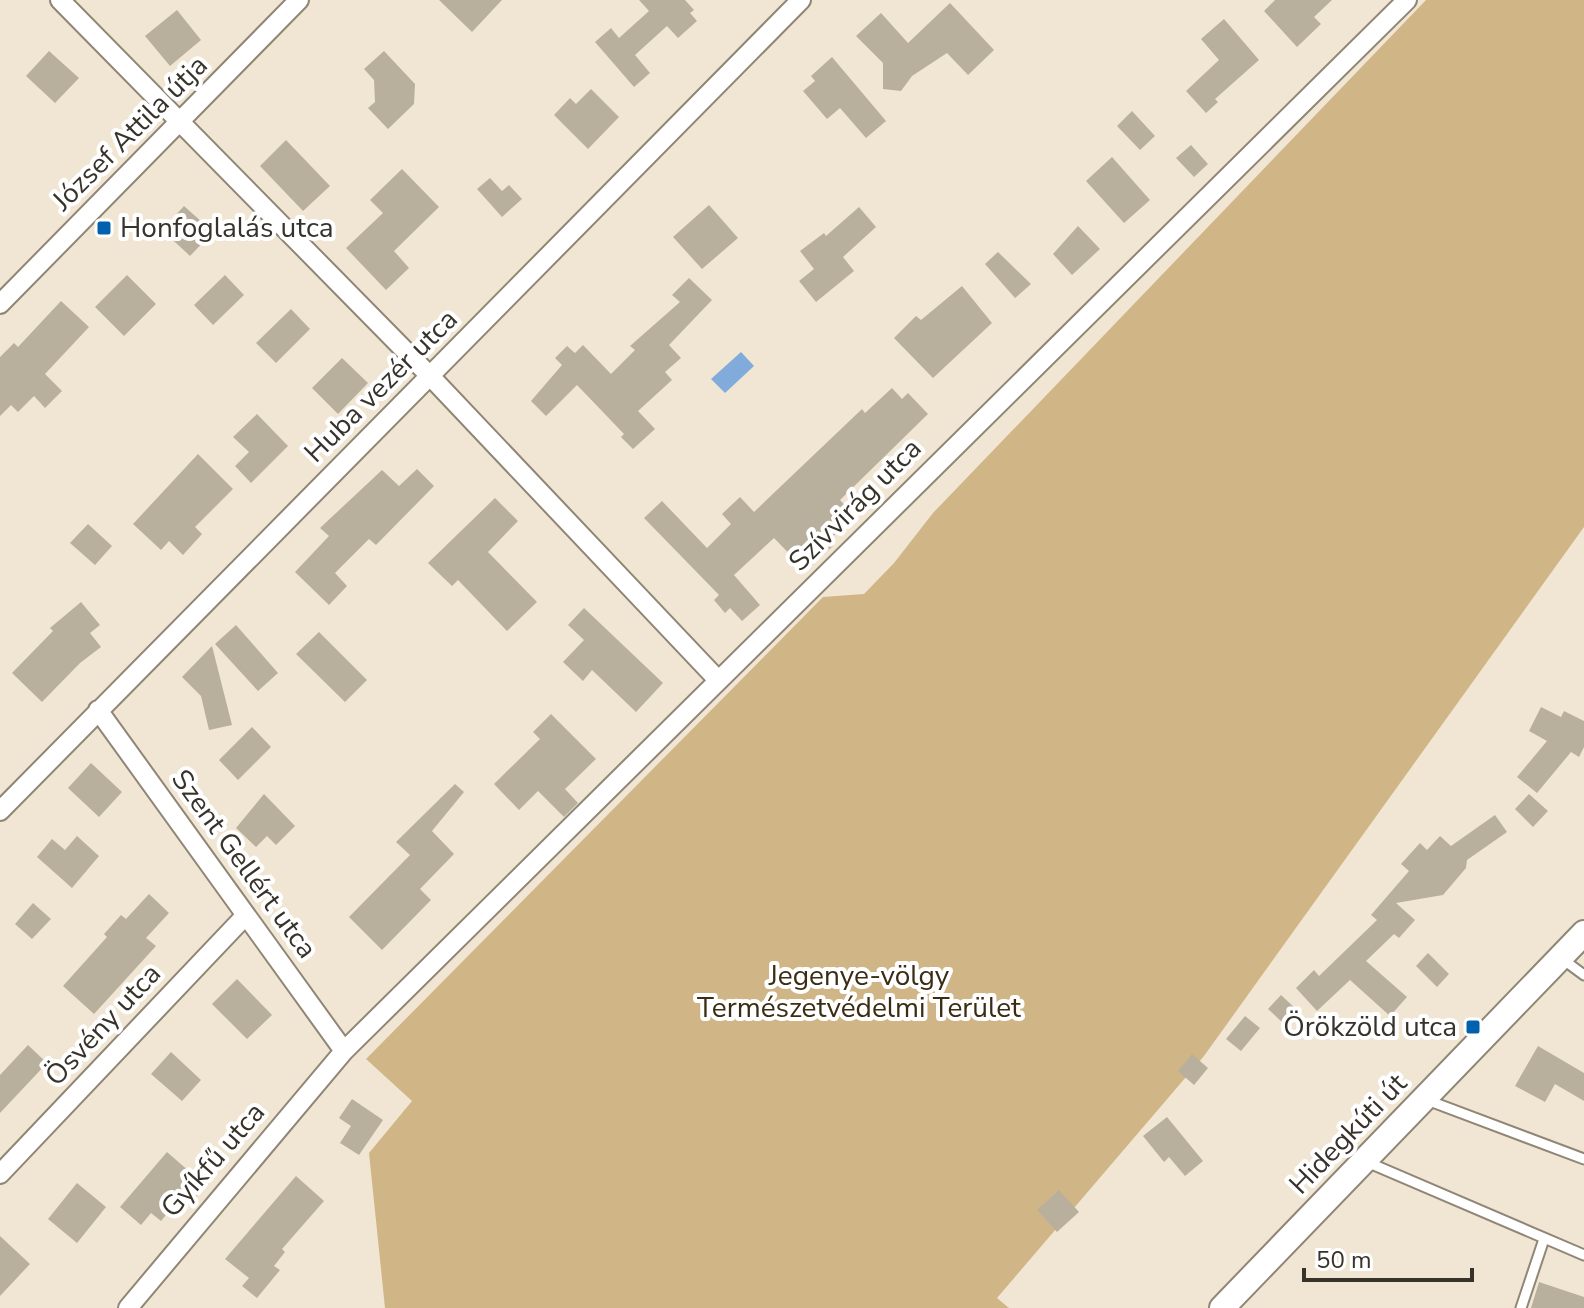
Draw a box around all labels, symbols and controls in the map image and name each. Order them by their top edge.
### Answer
street label: József Attila útja [43,47,216,220]
place label: Honfoglalás utca [120,209,334,247]
marker: Honfoglalás utca [95,219,113,237]
street label: Huba vezér utca [296,301,466,471]
street label: Szívvirág utca [780,430,930,580]
street label: Szent Gellért utca [162,762,326,966]
street label: Ösvény utca [37,956,169,1094]
park label: Jegenye-völgy Természetvédelmi Terület [697,957,1021,1027]
place label: Örökzöld utca [1283,1008,1457,1046]
marker: Örökzöld utca [1464,1018,1482,1036]
street label: Hidegkúti út [1281,1065,1415,1203]
street label: Gyíkfű utca [152,1094,274,1226]
scale bar [1304,1232,1472,1282]
text: 50 m [1316,1244,1372,1276]

